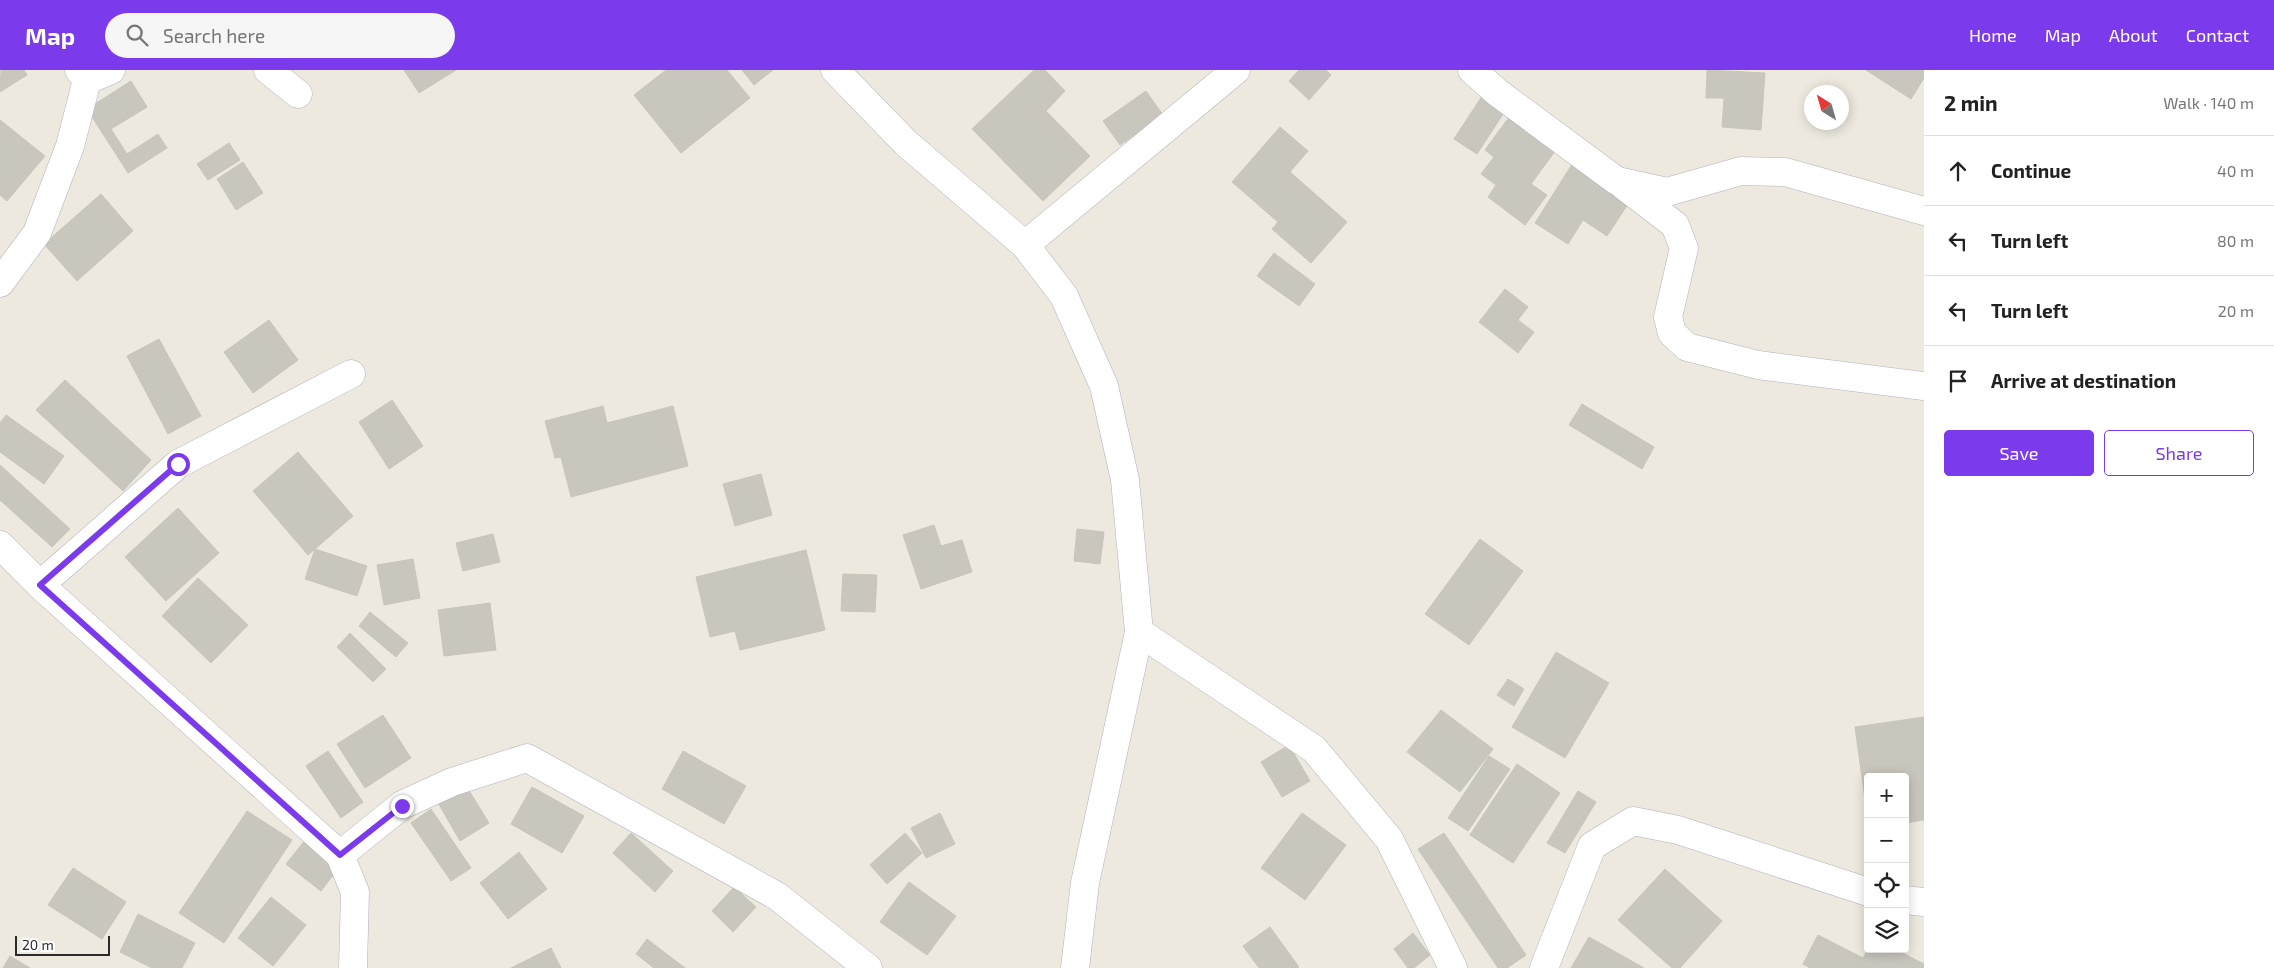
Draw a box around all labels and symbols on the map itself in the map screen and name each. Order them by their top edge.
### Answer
north arrow [1804,85,1849,130]
route start [167,453,190,476]
route end [391,795,414,818]
scale bar [15,933,110,956]

